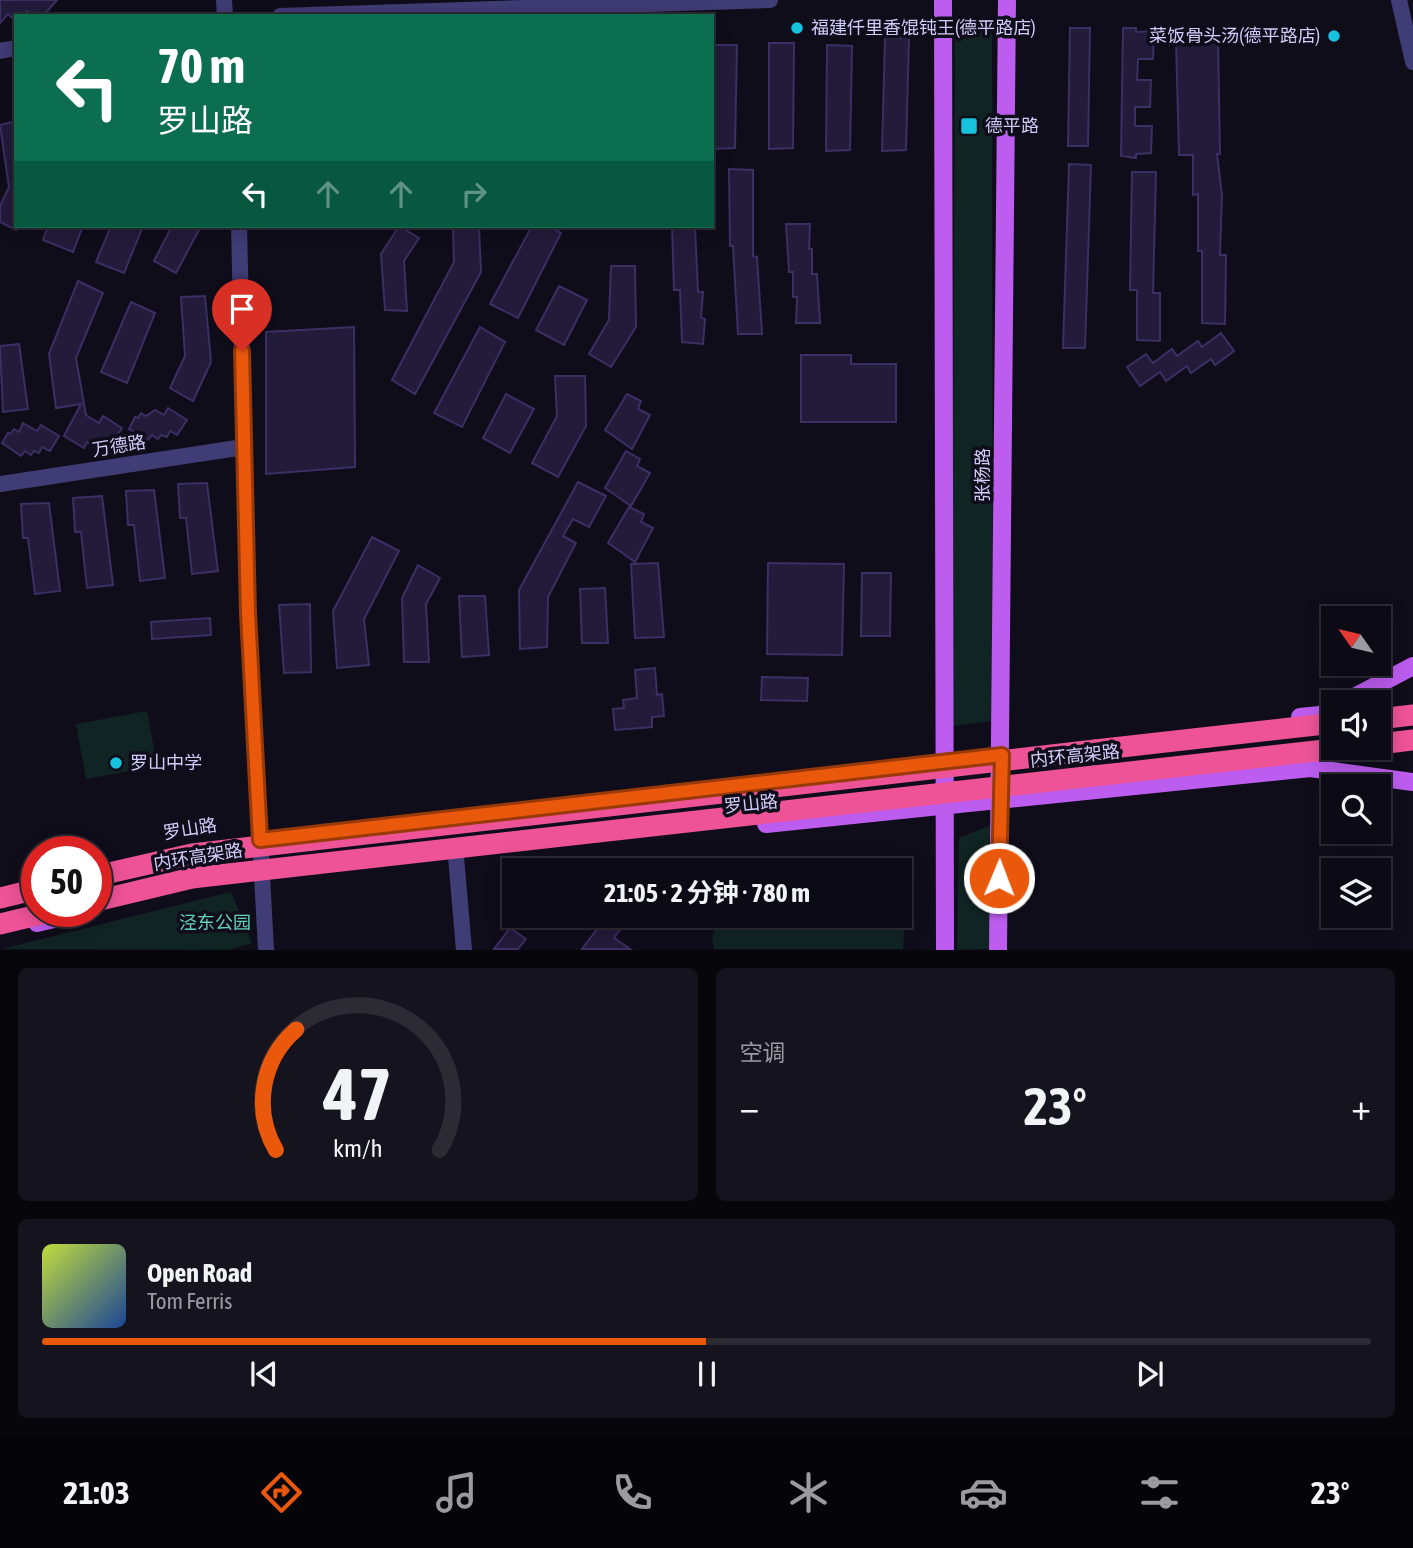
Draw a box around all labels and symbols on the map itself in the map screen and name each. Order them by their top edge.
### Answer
place label: 福建仟里香馄钝王(德平路店) [811,17,1036,38]
marker: 福建仟里香馄钝王(德平路店) [789,20,805,36]
place label: 菜饭骨头汤(德平路店) [1149,25,1320,46]
marker: 菜饭骨头汤(德平路店) [1326,28,1342,44]
place label: 德平路 [985,115,1039,136]
marker: 德平路 [959,116,979,136]
pin [212,279,272,351]
street label: 万德路 [91,431,147,460]
street label: 张杨路 [972,448,993,502]
north arrow [1321,606,1391,676]
street label: 内环高架路 [1029,740,1121,771]
place label: 罗山中学 [130,752,202,773]
marker: 罗山中学 [108,755,124,771]
street label: 罗山路 [723,790,779,817]
street label: 罗山路 [162,814,218,843]
speed limit sign: 50 [21,836,112,927]
street label: 内环高架路 [152,839,244,874]
position arrow [962,841,1036,915]
park label: 泾东公园 [179,912,251,933]

